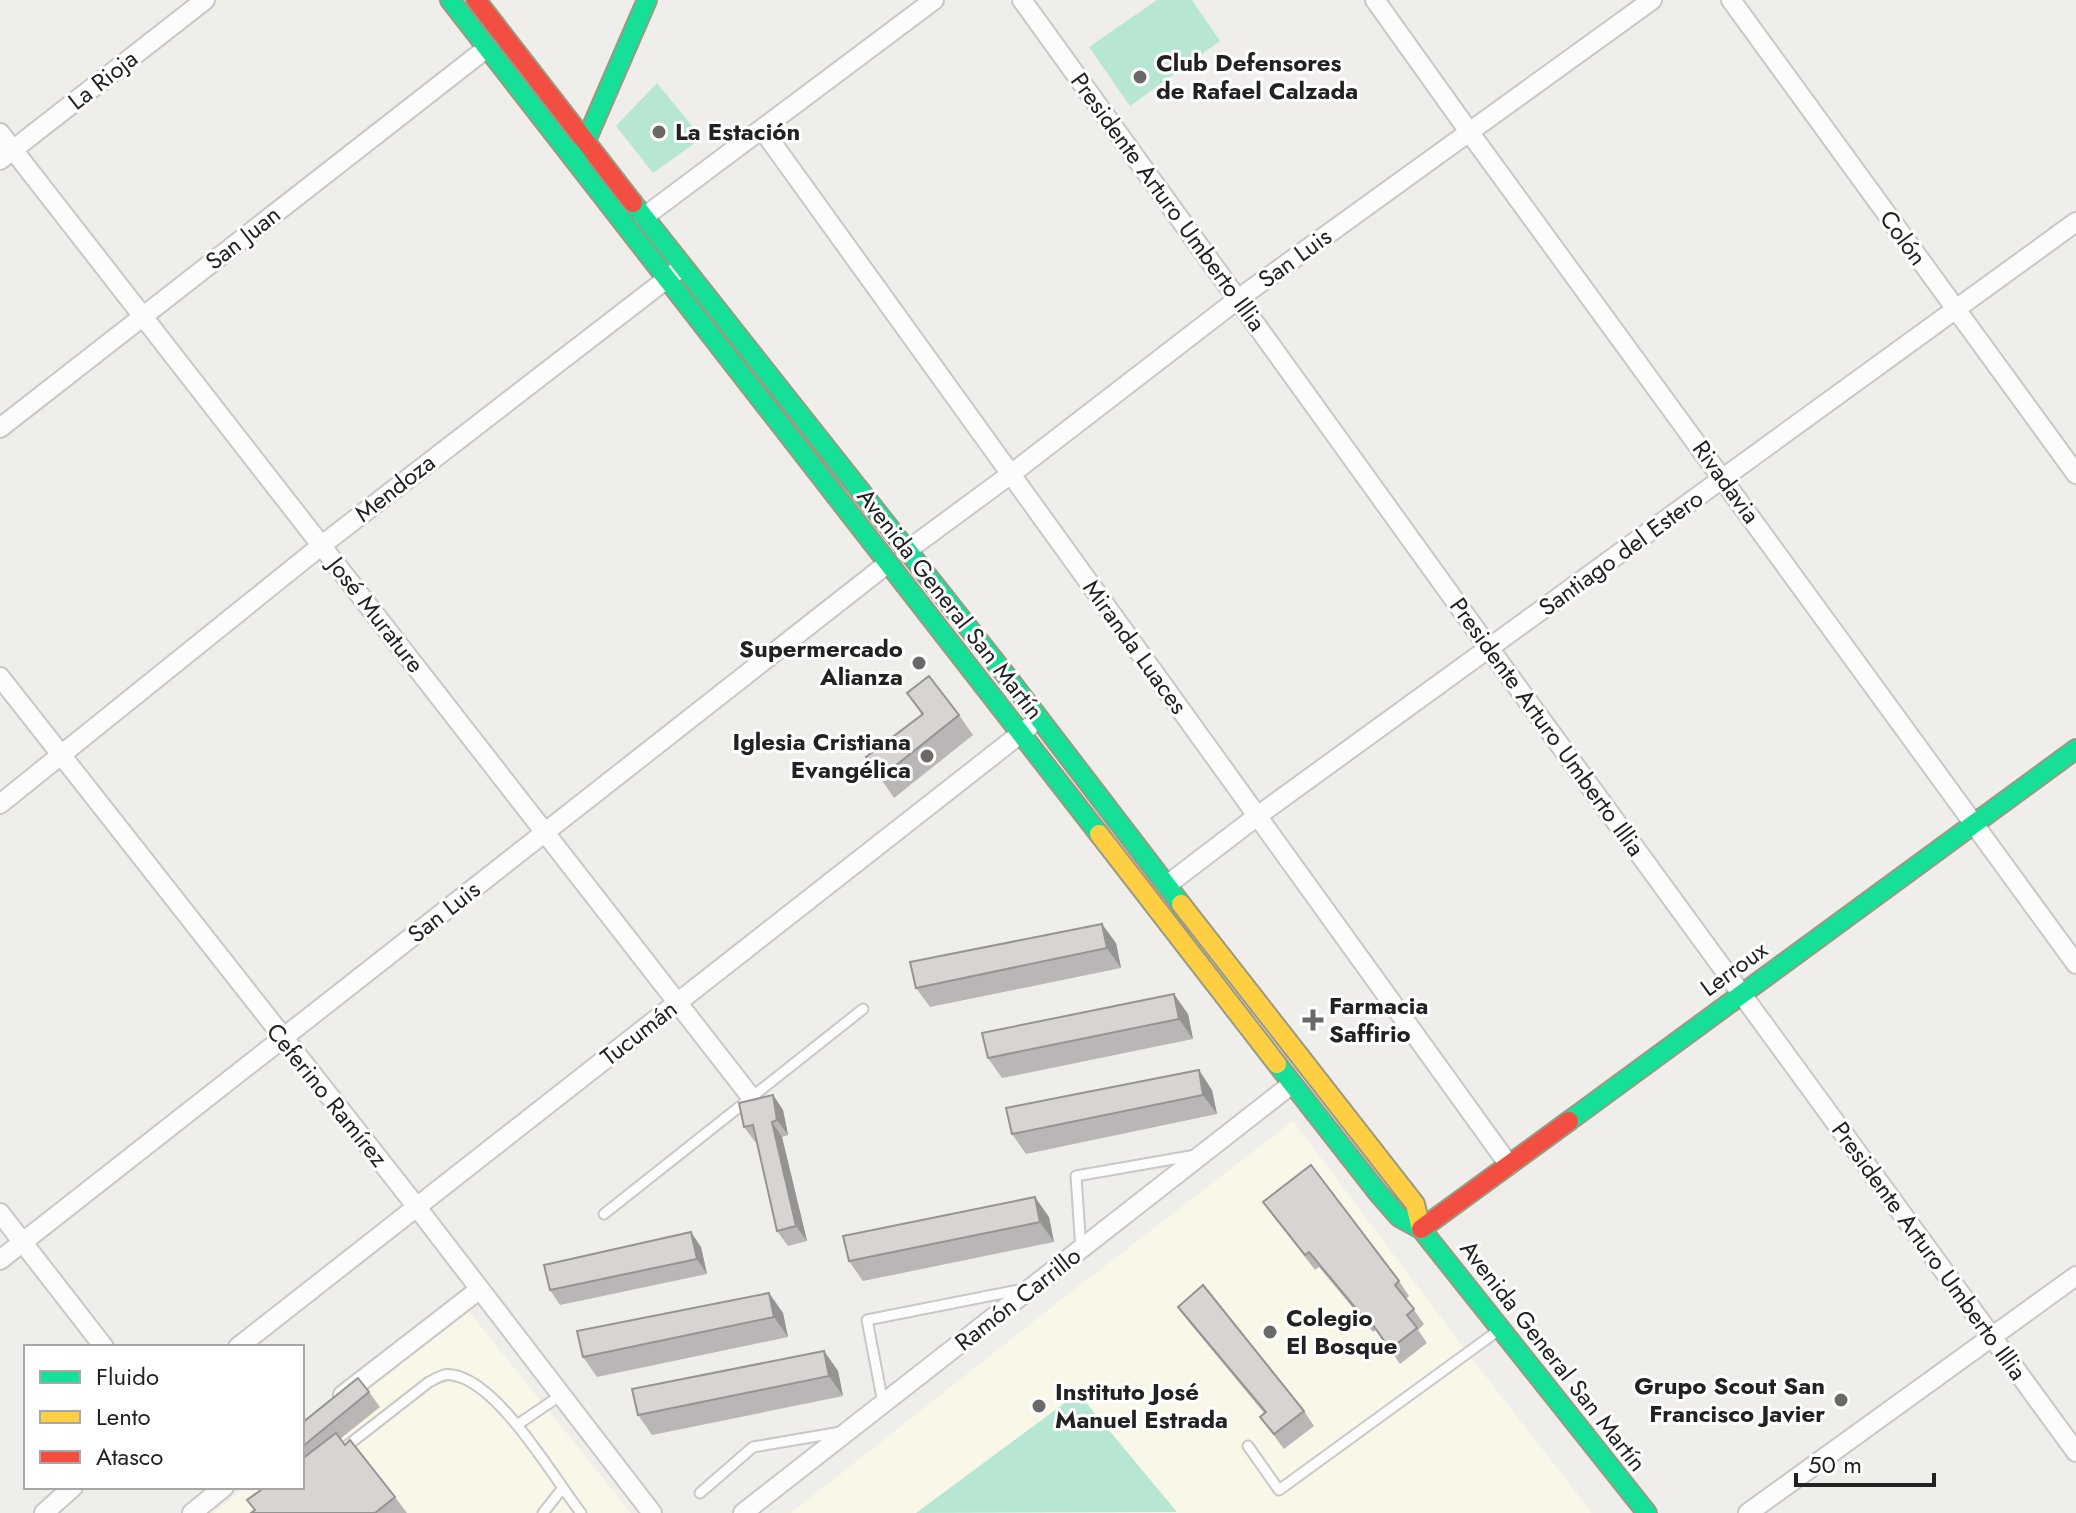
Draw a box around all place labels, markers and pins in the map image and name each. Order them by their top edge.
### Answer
place label: Club Defensores de Rafael Calzada [1156,45,1358,108]
marker: Club Defensores de Rafael Calzada [1131,68,1149,86]
place label: La Estación [675,114,800,149]
marker: La Estación [650,123,668,141]
place label: Supermercado Alianza [739,631,903,694]
marker: Supermercado Alianza [910,654,928,672]
place label: Iglesia Cristiana Evangélica [733,724,911,787]
marker: Iglesia Cristiana Evangélica [918,747,936,765]
place label: Farmacia Saffirio [1329,988,1428,1051]
marker: Farmacia Saffirio [1304,1011,1322,1029]
place label: Colegio El Bosque [1286,1300,1398,1363]
marker: Colegio El Bosque [1261,1323,1279,1341]
place label: Grupo Scout San Francisco Javier [1634,1368,1825,1431]
place label: Instituto José Manuel Estrada [1055,1374,1228,1437]
marker: Grupo Scout San Francisco Javier [1832,1391,1850,1409]
marker: Instituto José Manuel Estrada [1030,1397,1048,1415]

